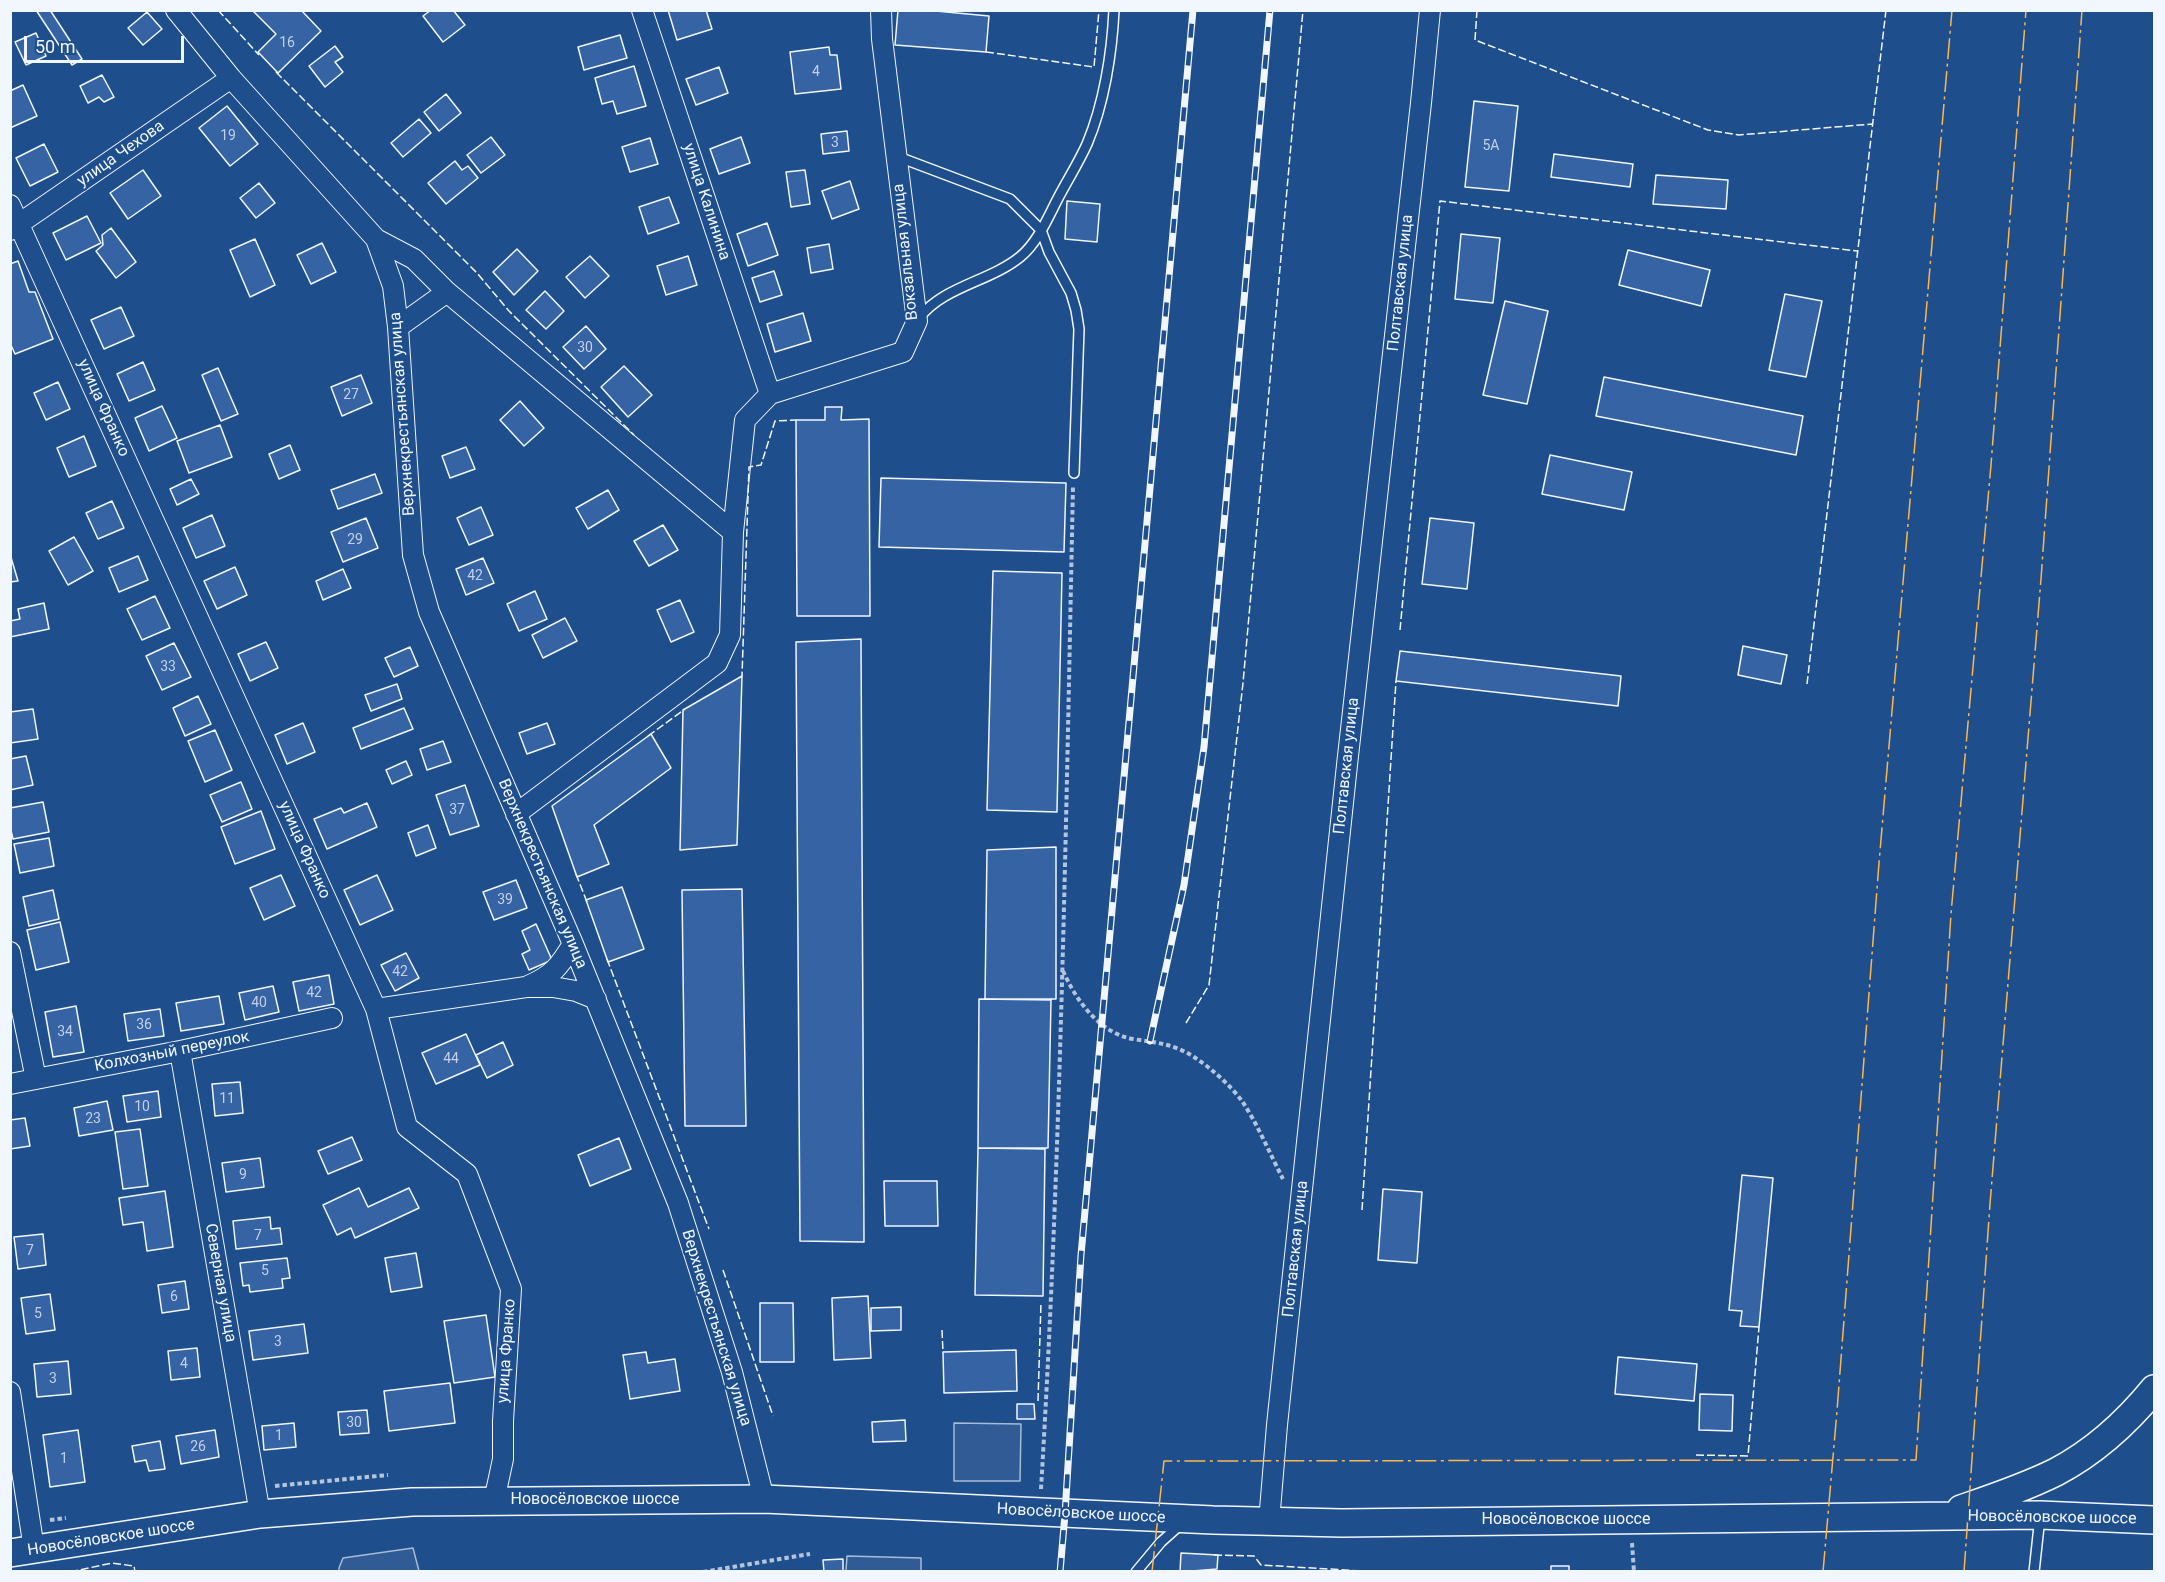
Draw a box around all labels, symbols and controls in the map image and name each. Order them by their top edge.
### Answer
scale bar [27,24,188,62]
house number: 16 [279,35,295,51]
text: 50 m [35,36,75,57]
house number: 4 [812,64,820,80]
street label: улица Чехова [74,117,168,191]
house number: 19 [220,128,236,144]
house number: 3 [831,135,839,151]
house number: 5А [1482,138,1500,154]
street label: улица Калинина [678,141,734,263]
street label: Вокзальная улица [889,183,923,321]
street label: Полтавская улица [1384,214,1418,352]
street label: Верхнекрестьянская улица [386,311,420,517]
house number: 30 [577,340,593,356]
street label: улица Франко [73,356,133,460]
house number: 27 [343,387,359,403]
house number: 29 [347,532,363,548]
house number: 42 [467,568,483,584]
house number: 33 [160,659,176,675]
street label: Полтавская улица [1330,697,1364,835]
street label: Верхнекрестьянская улица [493,776,591,972]
street label: улица Франко [274,798,334,902]
house number: 37 [449,802,465,818]
house number: 39 [497,892,513,908]
house number: 42 [392,964,408,980]
house number: 42 [306,985,322,1001]
house number: 40 [251,995,267,1011]
house number: 36 [136,1017,152,1033]
house number: 34 [57,1024,73,1040]
street label: Колхозный переулок [93,1028,251,1076]
house number: 44 [443,1051,459,1067]
house number: 11 [219,1091,235,1107]
house number: 10 [134,1099,150,1115]
house number: 23 [85,1111,101,1127]
house number: 9 [239,1167,247,1183]
street label: Полтавская улица [1279,1180,1313,1318]
street label: Северная улица [200,1222,240,1344]
house number: 7 [254,1228,262,1244]
street label: Верхнекрестьянская улица [677,1228,755,1428]
house number: 7 [26,1243,34,1259]
house number: 5 [261,1263,269,1279]
house number: 6 [170,1289,178,1305]
street label: улица Франко [494,1298,520,1404]
house number: 5 [34,1306,42,1322]
house number: 3 [274,1334,282,1350]
house number: 4 [180,1356,188,1372]
house number: 3 [49,1371,57,1387]
house number: 30 [346,1415,362,1431]
house number: 1 [275,1428,283,1444]
house number: 26 [190,1439,206,1455]
house number: 1 [60,1451,68,1467]
street label: Новосёловское шоссе [511,1490,679,1510]
street label: Новосёловское шоссе [996,1500,1166,1528]
street label: Новосёловское шоссе [1967,1507,2137,1529]
street label: Новосёловское шоссе [1482,1510,1650,1530]
street label: Новосёловское шоссе [26,1515,196,1561]

